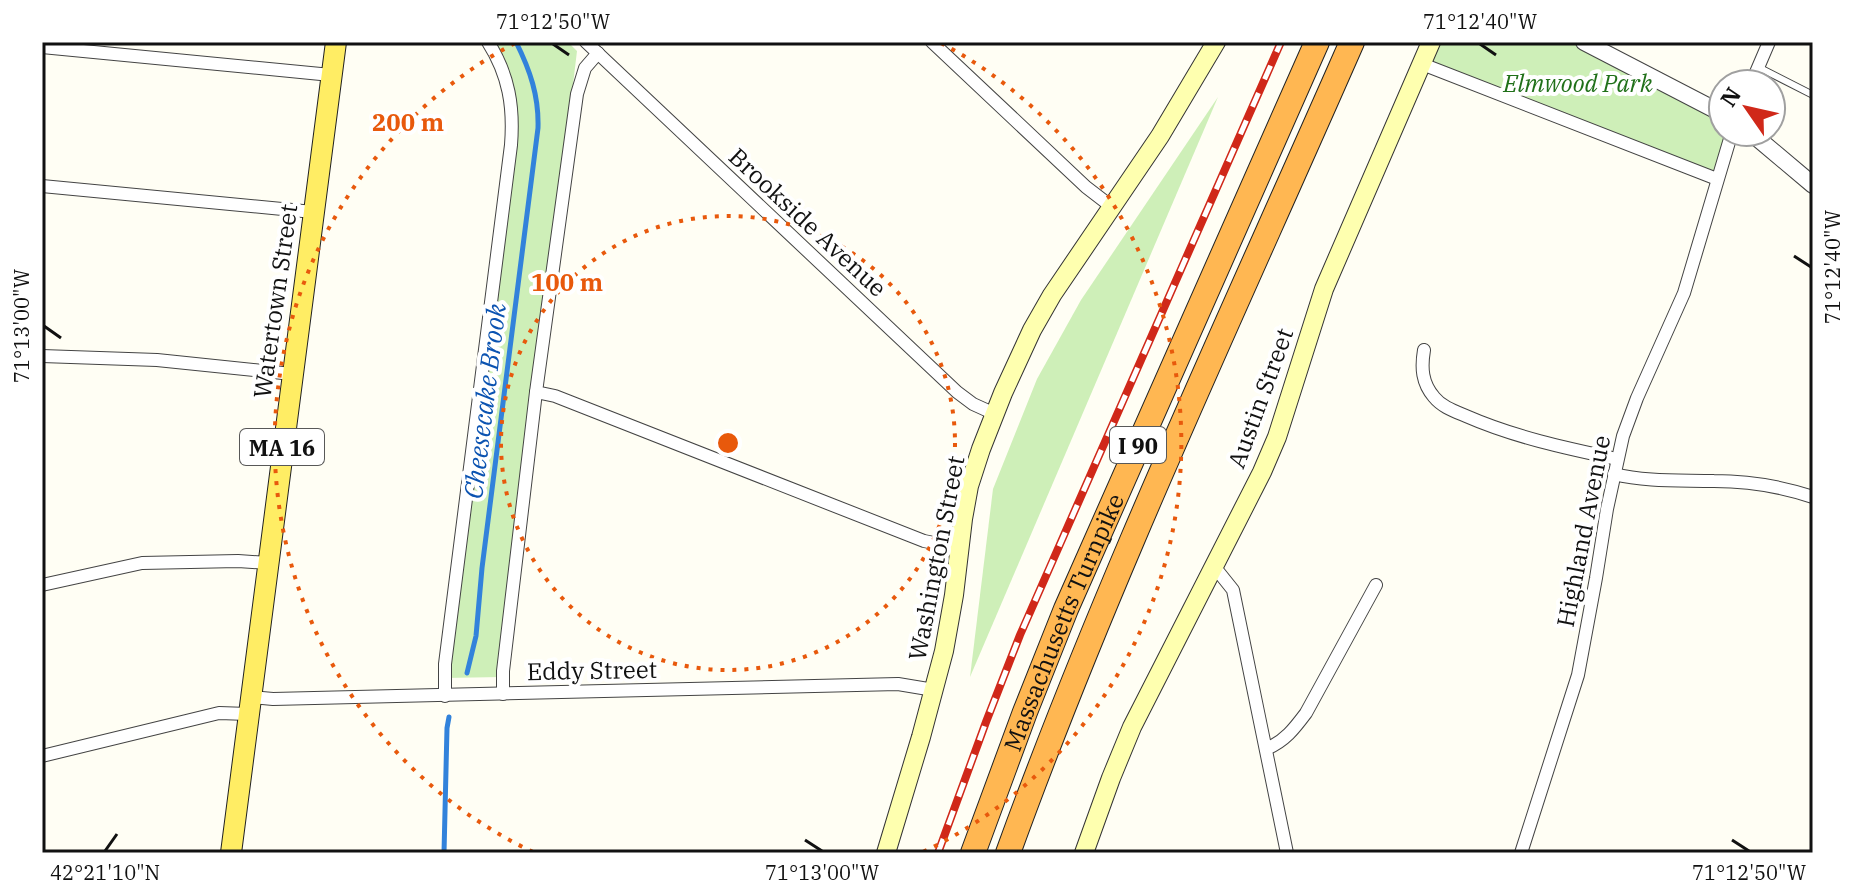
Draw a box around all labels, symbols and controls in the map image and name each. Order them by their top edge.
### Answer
text: 71°12'50"W [496,8,610,35]
text: 71°12'40"W [1423,8,1537,35]
park label: Elmwood Park [1502,67,1653,99]
north arrow [1707,68,1787,148]
text: N [1713,81,1747,112]
text: 200 m [372,106,444,138]
street label: Brookside Avenue [722,140,894,304]
street label: Watertown Street [246,202,304,400]
text: 71°12'40"W [1819,210,1846,324]
text: 100 m [531,266,603,298]
text: 71°13'00"W [8,269,35,383]
water label: Cheesecake Brook [455,301,513,501]
street label: Austin Street [1220,324,1300,472]
road number: I 90 [1110,427,1166,463]
road number: MA 16 [240,429,324,465]
centre of rings [714,429,742,457]
street label: Highland Avenue [1549,432,1617,630]
street label: Washington Street [900,453,972,663]
street label: Massachusetts Turnpike [996,488,1131,755]
street label: Eddy Street [527,653,657,687]
text: 42°21'10"N [50,859,160,886]
text: 71°13'00"W [765,859,879,886]
text: 71°12'50"W [1692,859,1806,886]

